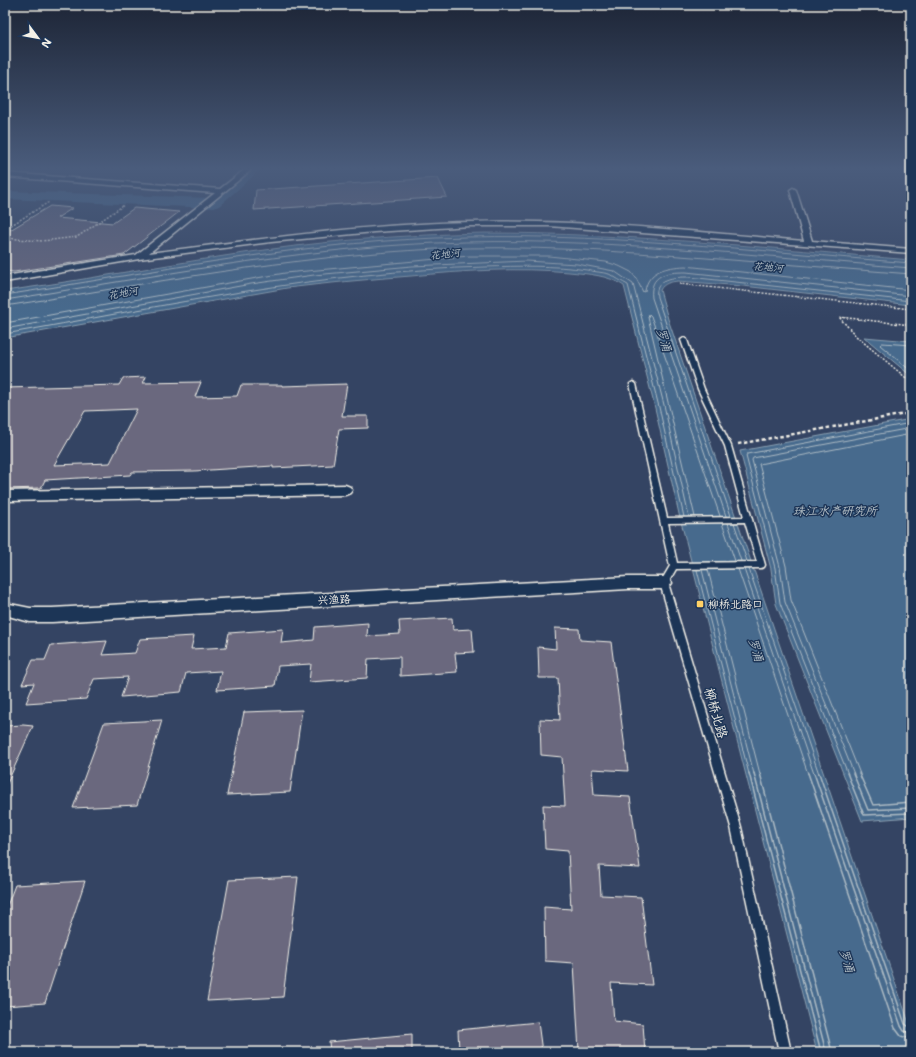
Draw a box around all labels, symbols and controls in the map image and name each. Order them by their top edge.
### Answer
north arrow [18,18,58,58]
text: N [37,35,55,51]
water label: 花地河 [429,246,463,262]
water label: 花地河 [752,259,786,275]
water label: 花地河 [107,284,141,302]
water label: 罗涌 [653,326,675,355]
water label: 珠江水产研究所 [793,503,878,519]
street label: 兴渔路 [317,592,351,608]
place label: 柳桥北路口 [708,597,763,612]
marker: 柳桥北路口 [695,599,705,609]
water label: 罗涌 [745,636,767,665]
street label: 柳桥北路 [701,686,731,740]
water label: 罗涌 [836,947,858,976]

